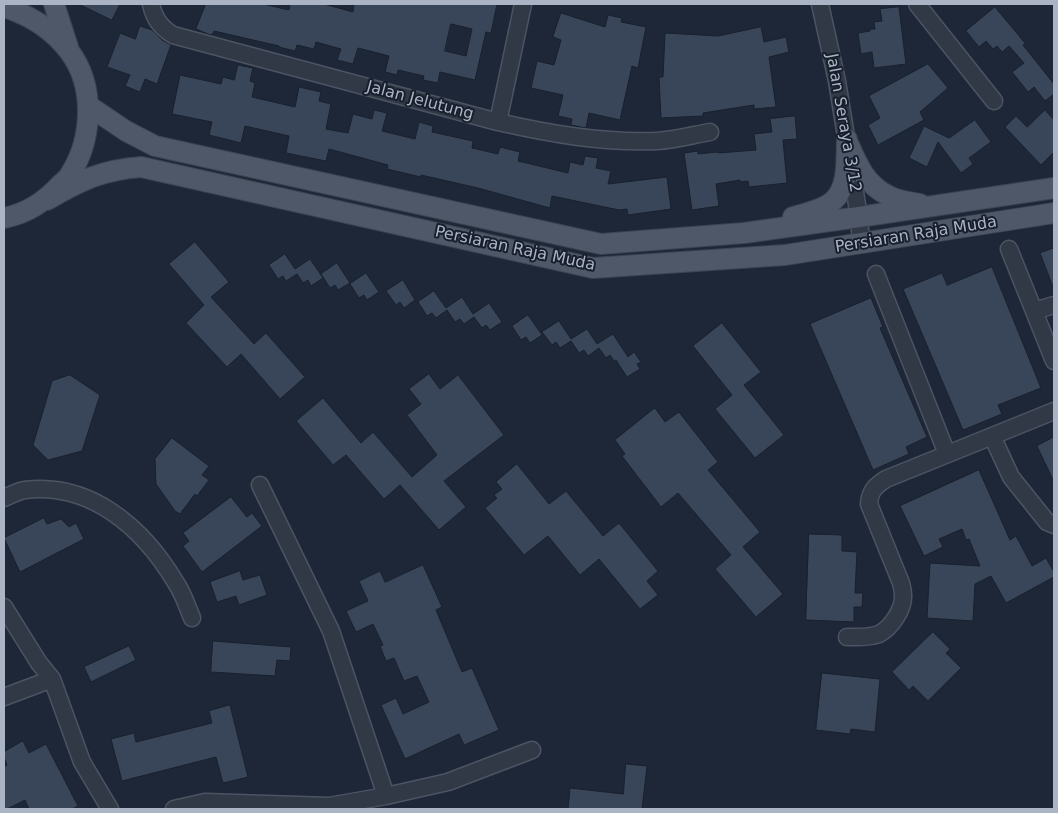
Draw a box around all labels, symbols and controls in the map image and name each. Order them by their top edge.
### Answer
street label: Jalan Seraya 3/12 [821,52,865,194]
street label: Jalan Jelutung [364,78,476,124]
street label: Persiaran Raja Muda [834,213,998,257]
street label: Persiaran Raja Muda [433,223,597,275]

